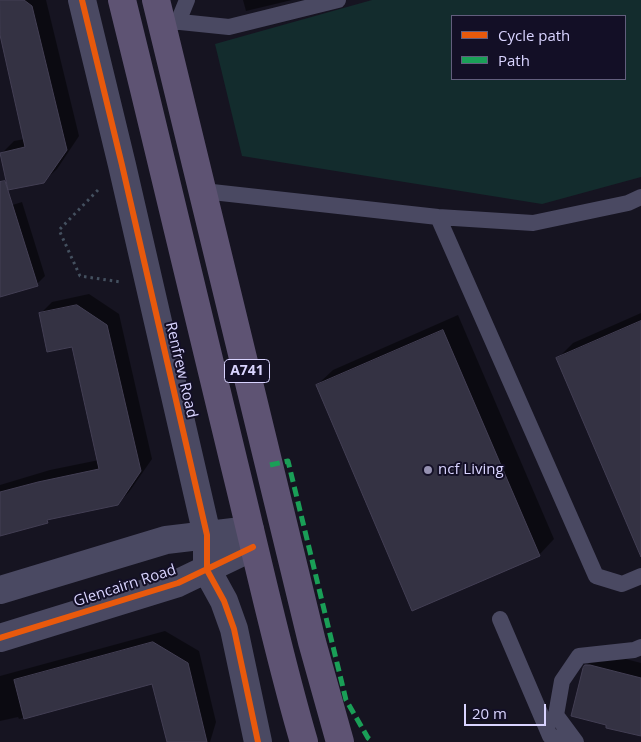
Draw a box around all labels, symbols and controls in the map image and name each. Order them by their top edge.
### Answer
legend [451,15,626,80]
text: Cycle path [498,25,570,45]
text: Path [498,50,530,70]
street label: Renfrew Road [161,320,201,420]
road number: A741 [224,360,270,382]
place label: ncf Living [438,461,504,479]
marker: ncf Living [422,464,434,476]
street label: Glencairn Road [72,561,178,611]
scale bar [466,694,548,726]
text: 20 m [472,703,507,723]

